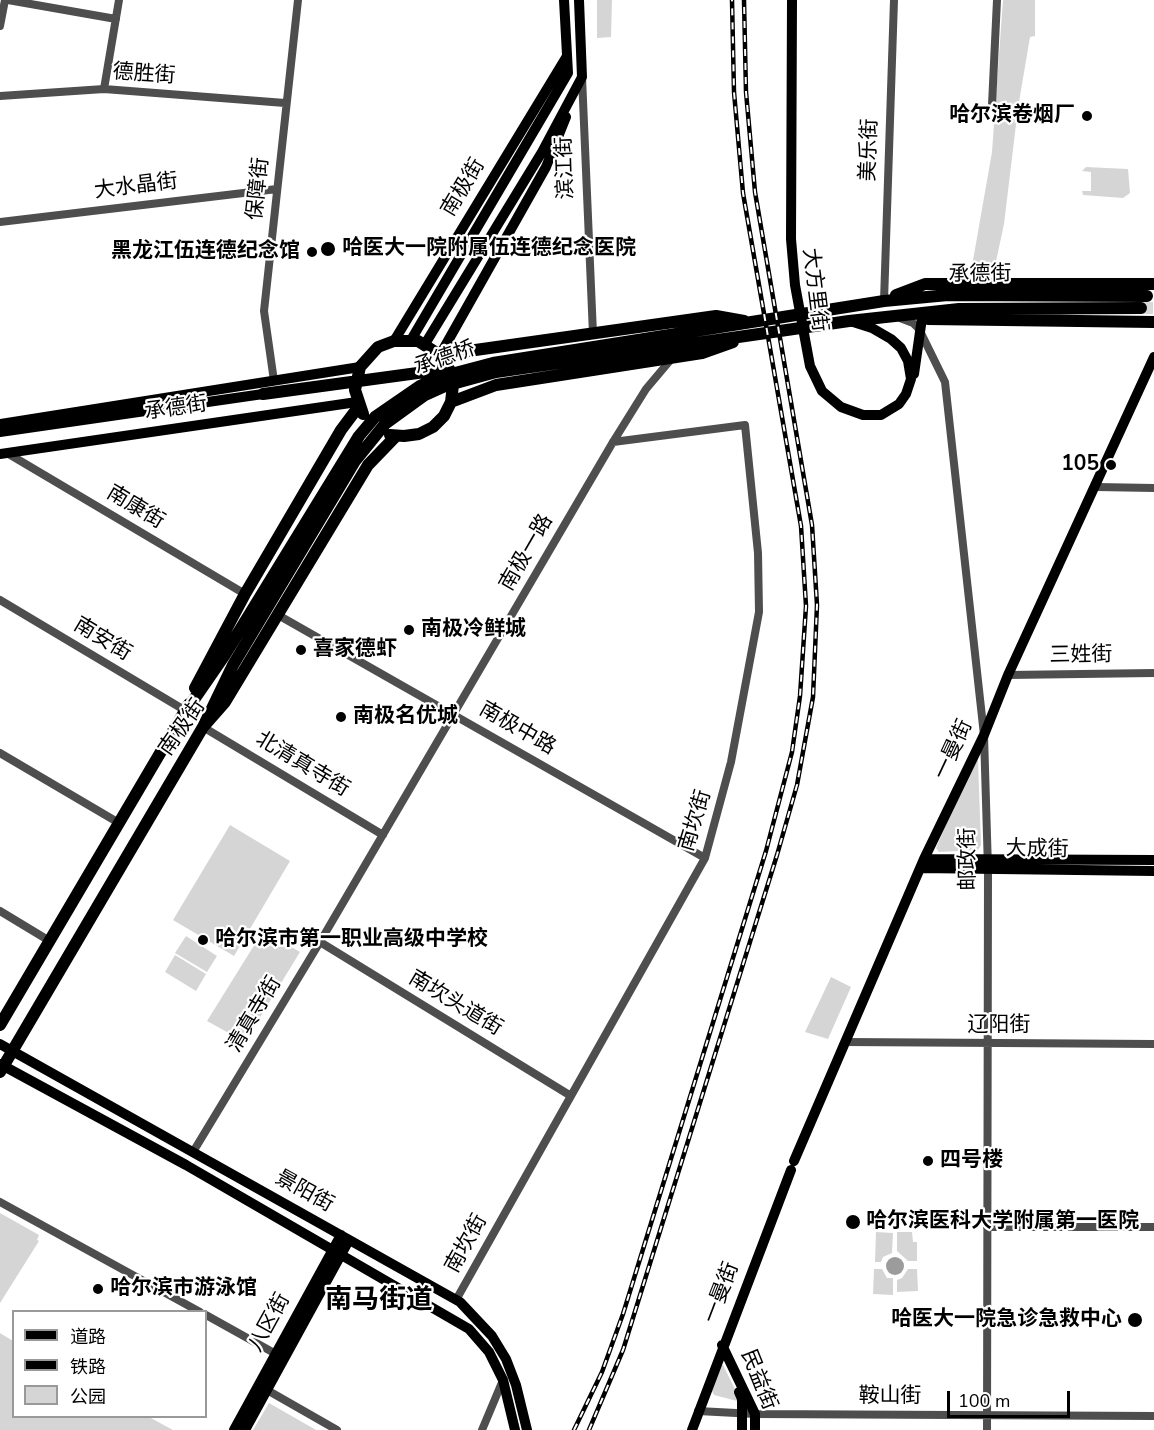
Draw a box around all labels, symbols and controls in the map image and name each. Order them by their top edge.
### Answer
street label: 德胜街 [112,60,176,90]
place label: 哈尔滨卷烟厂 [949,103,1075,129]
marker: 哈尔滨卷烟厂 [1080,109,1094,123]
street label: 美乐街 [856,118,884,182]
street label: 滨江街 [552,136,580,200]
street label: 南极街 [437,155,491,221]
street label: 保障街 [243,156,275,222]
street label: 大水晶街 [93,169,179,205]
place label: 哈医大一院附属伍连德纪念医院 [342,236,636,262]
place label: 黑龙江伍连德纪念馆 [111,239,300,265]
marker: 哈医大一院附属伍连德纪念医院 [319,240,337,258]
marker: 黑龙江伍连德纪念馆 [305,245,319,259]
street label: 大方里街 [796,247,832,333]
street label: 承德街 [948,262,1012,288]
street label: 承德桥 [411,337,479,381]
street label: 承德街 [143,392,209,426]
place label: 105 [1061,452,1099,478]
marker: 105 [1104,458,1118,472]
street label: 南康街 [102,481,168,535]
street label: 南极一路 [495,510,559,596]
street label: 南安街 [69,613,135,667]
place label: 南极冷鲜城 [421,617,526,643]
marker: 南极冷鲜城 [402,623,416,637]
place label: 喜家德虾 [313,637,397,663]
marker: 喜家德虾 [294,643,308,657]
street label: 三姓街 [1049,643,1113,669]
street label: 南极街 [155,695,211,761]
street label: 南极中路 [474,697,560,761]
place label: 南极名优城 [353,704,458,730]
marker: 南极名优城 [334,710,348,724]
street label: 一曼街 [929,716,979,784]
street label: 北清真寺街 [251,727,353,803]
street label: 南坎街 [675,787,717,855]
street label: 邮政街 [956,827,982,891]
street label: 大成街 [1005,837,1069,863]
place label: 哈尔滨市第一职业高级中学校 [215,927,488,953]
marker: 哈尔滨市第一职业高级中学校 [196,933,210,947]
street label: 南坎头道街 [404,966,506,1042]
street label: 清真寺街 [223,973,287,1057]
street label: 辽阳街 [968,1013,1030,1039]
place label: 四号楼 [940,1148,1003,1174]
marker: 四号楼 [921,1154,935,1168]
street label: 景阳街 [270,1166,338,1218]
place label: 哈尔滨医科大学附属第一医院 [866,1209,1139,1235]
street label: 南坎街 [441,1210,493,1278]
marker: 哈尔滨医科大学附属第一医院 [844,1213,862,1231]
street label: 一曼街 [699,1259,745,1327]
place label: 哈尔滨市游泳馆 [110,1276,257,1302]
marker: 哈尔滨市游泳馆 [91,1282,105,1296]
district label: 南马街道 [325,1285,433,1317]
street label: 八区街 [244,1289,296,1357]
place label: 哈医大一院急诊急救中心 [891,1307,1122,1333]
legend [12,1310,207,1418]
marker: 哈医大一院急诊急救中心 [1126,1311,1144,1329]
text: 道路 [70,1325,106,1349]
street label: 民益街 [735,1346,781,1414]
text: 铁路 [70,1355,106,1379]
scale bar [950,1379,1073,1417]
street label: 鞍山街 [859,1384,921,1410]
text: 公园 [70,1385,106,1409]
text: 100 m [958,1389,1010,1413]

